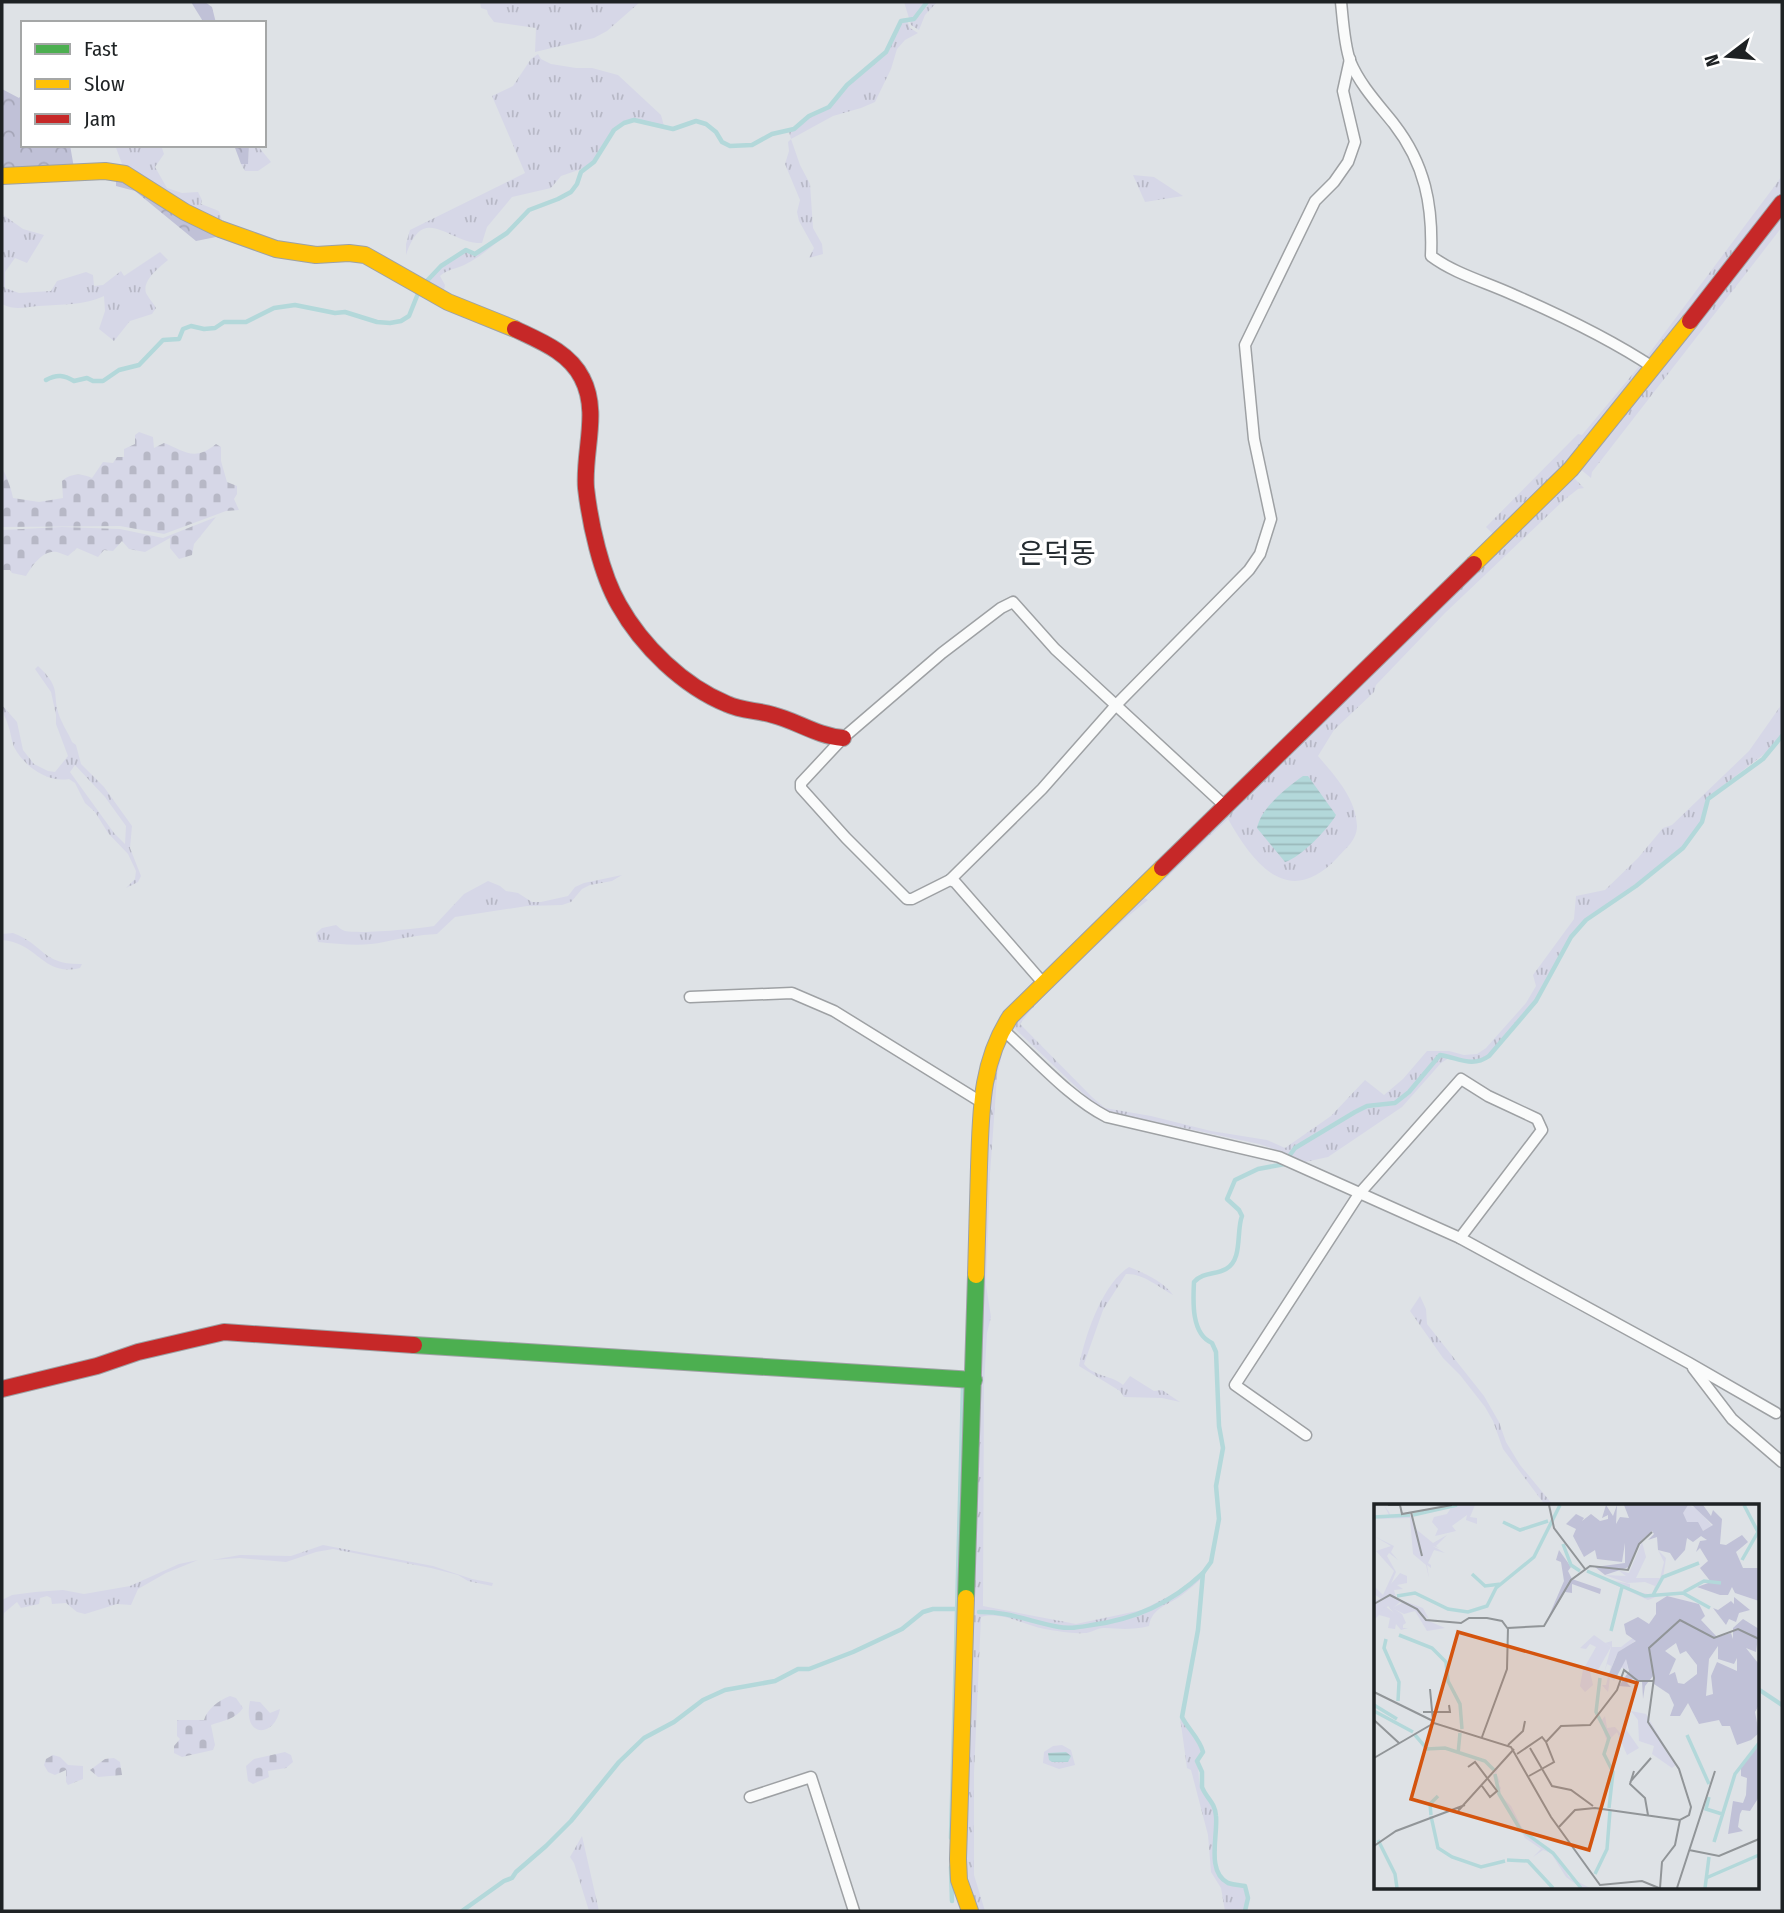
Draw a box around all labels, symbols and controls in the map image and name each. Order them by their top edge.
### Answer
legend [21,21,266,147]
north arrow [1693,21,1763,91]
text: Fast [84,36,118,62]
text: N [1700,52,1725,69]
text: Slow [84,71,125,97]
text: Jam [84,106,116,132]
district label: 은덕동 [1018,537,1096,570]
inset map [1374,1504,1760,1888]

